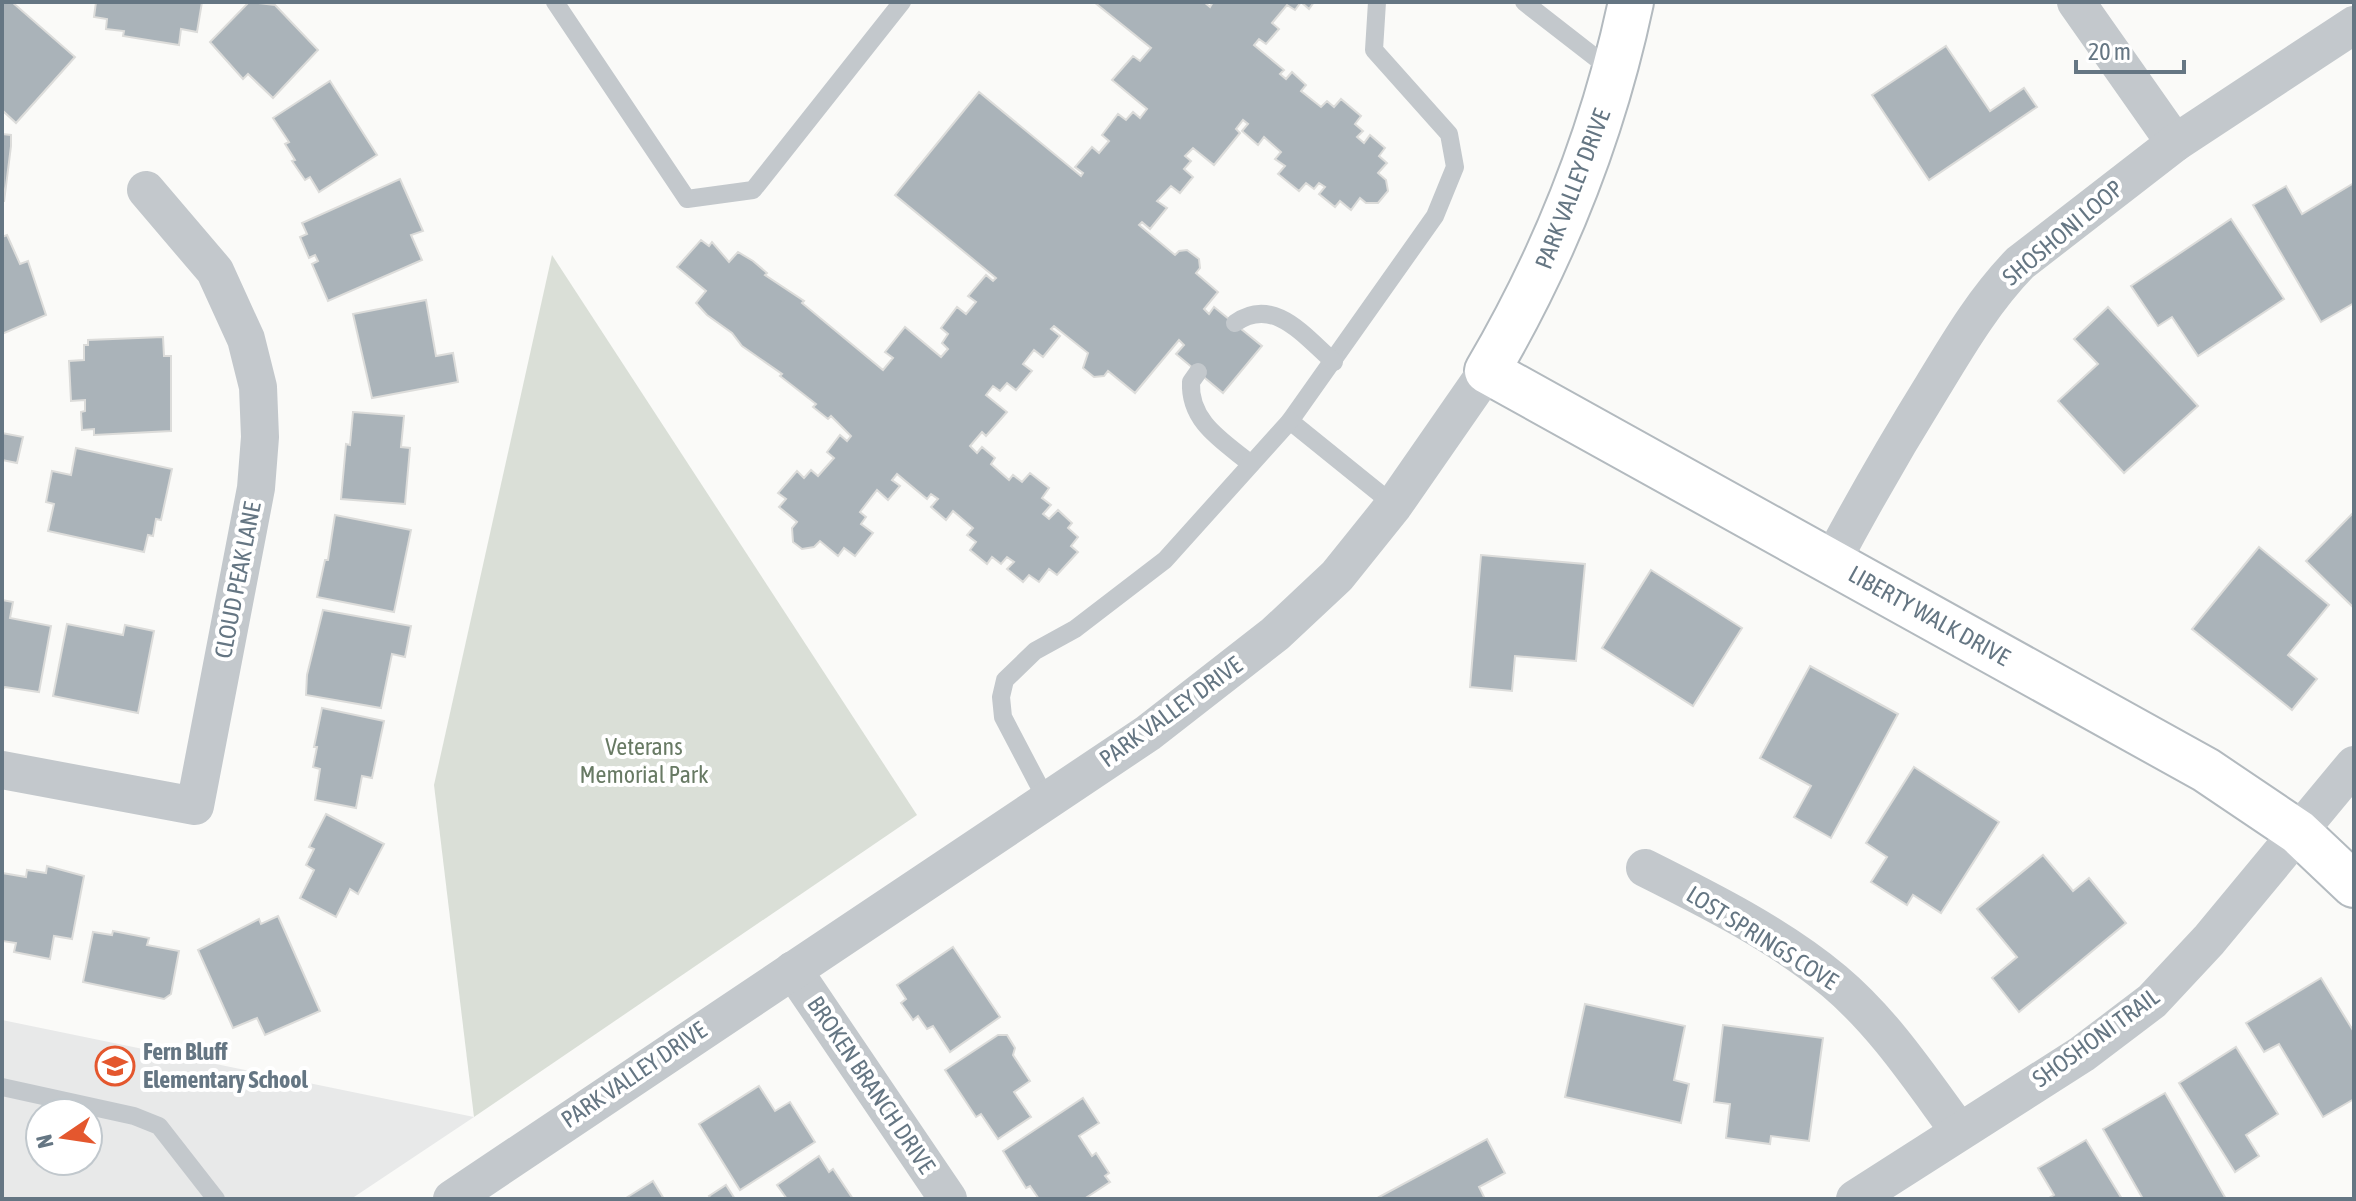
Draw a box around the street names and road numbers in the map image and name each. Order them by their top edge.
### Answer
street label: PARK VALLEY DRIVE [1530,105,1615,273]
street label: SHOSHONI LOOP [1997,175,2128,291]
street label: CLOUD PEAK LANE [209,499,266,660]
street label: LIBERTY WALK DRIVE [1844,560,2015,671]
street label: PARK VALLEY DRIVE [1094,651,1247,772]
street label: LOST SPRINGS COVE [1682,880,1843,995]
street label: SHOSHONI TRAIL [2027,982,2165,1092]
street label: BROKEN BRANCH DRIVE [802,991,941,1178]
street label: PARK VALLEY DRIVE [556,1016,711,1133]

